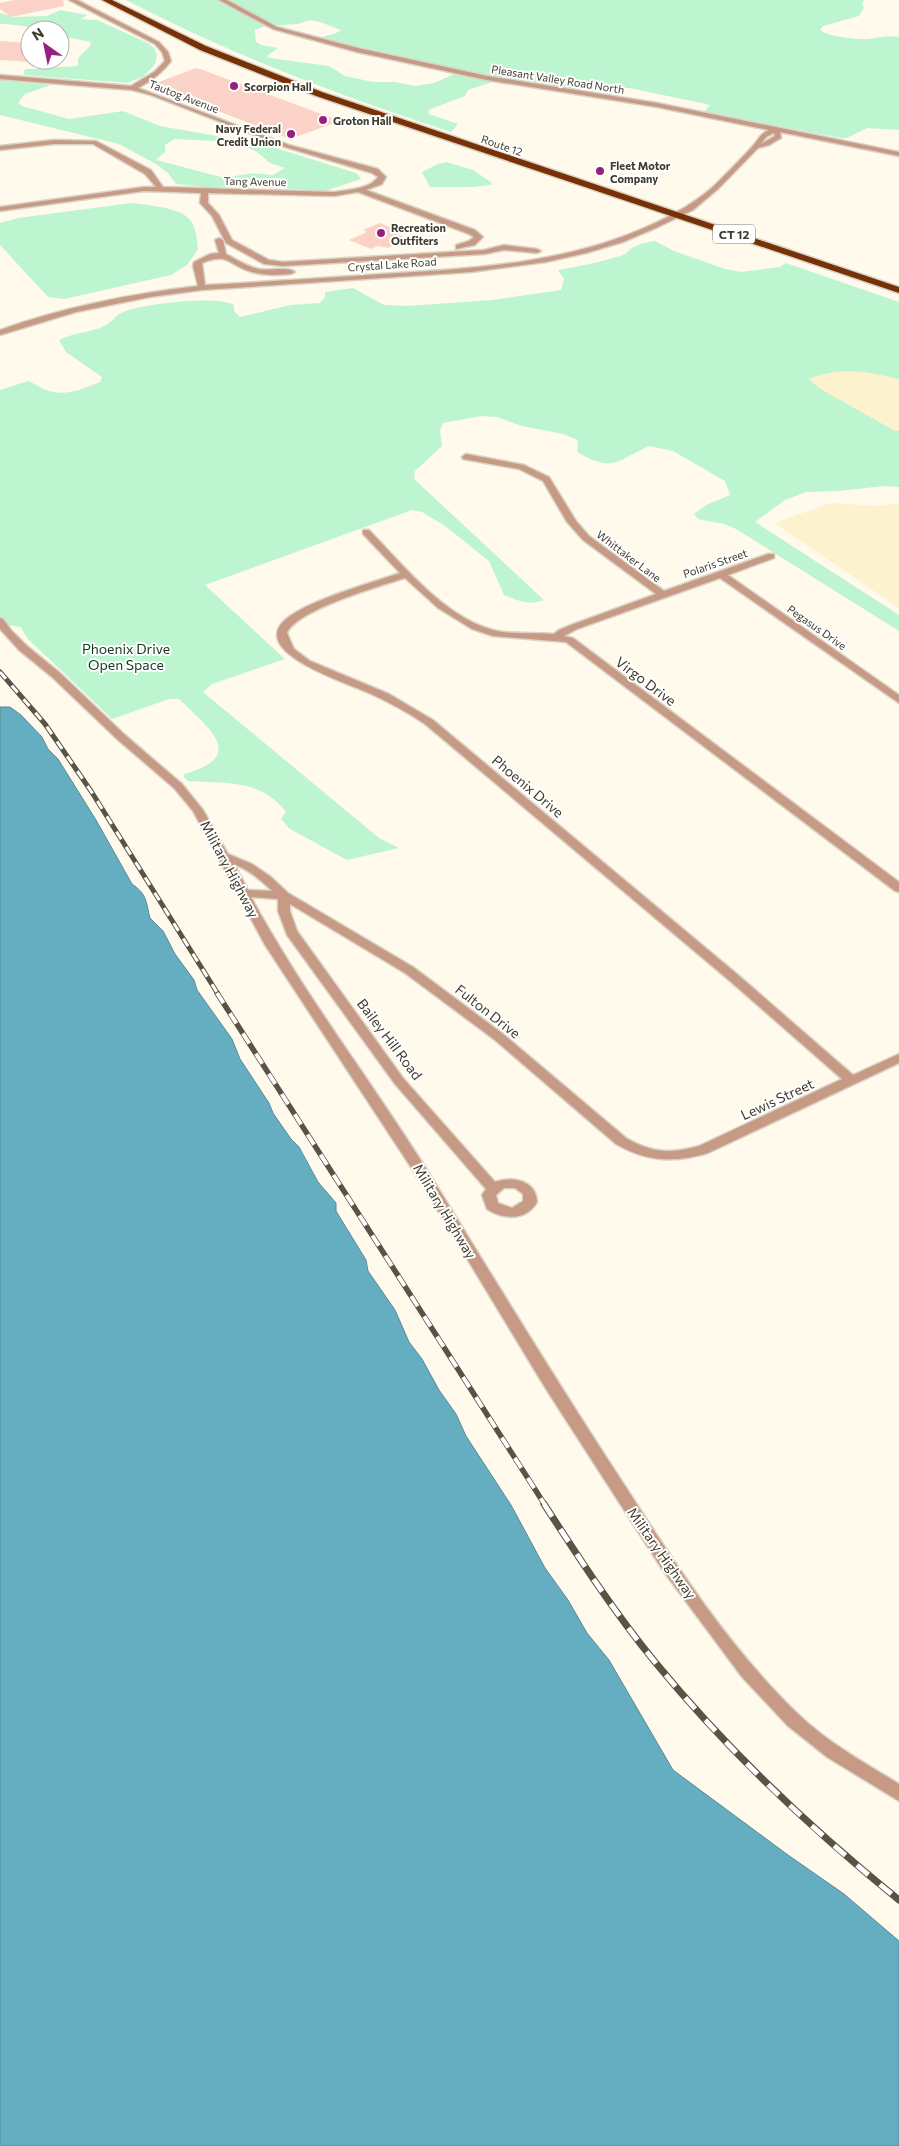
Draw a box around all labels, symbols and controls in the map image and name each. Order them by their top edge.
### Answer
north arrow [20,20,70,70]
text: N [29,24,47,44]
street label: Pleasant Valley Road North [491,62,625,96]
street label: Tautog Avenue [147,77,221,115]
marker: Scorpion Hall [228,80,240,92]
place label: Scorpion Hall [244,80,312,93]
marker: Groton Hall [317,114,329,126]
place label: Groton Hall [333,114,392,127]
place label: Navy Federal Credit Union [216,122,281,148]
marker: Navy Federal Credit Union [285,128,297,140]
street label: Route 12 [480,132,524,158]
place label: Fleet Motor Company [610,159,671,185]
marker: Fleet Motor Company [594,165,606,177]
street label: Tang Avenue [223,174,287,188]
place label: Recreation Outfiters [391,221,446,247]
road number: CT 12 [713,224,755,243]
marker: Recreation Outfiters [375,227,387,239]
street label: Crystal Lake Road [347,254,437,274]
street label: Whittaker Lane [594,528,664,585]
street label: Polaris Street [681,546,749,580]
street label: Pegasus Drive [785,602,849,652]
park label: Phoenix Drive Open Space [82,640,170,673]
street label: Virgo Drive [612,653,680,709]
street label: Phoenix Drive [489,751,567,821]
street label: Military Highway [197,817,263,921]
street label: Fulton Drive [452,980,524,1042]
street label: Bailey Hill Road [354,995,426,1083]
street label: Lewis Street [738,1075,816,1123]
street label: Military Highway [410,1160,480,1262]
street label: Military Highway [624,1504,700,1602]

